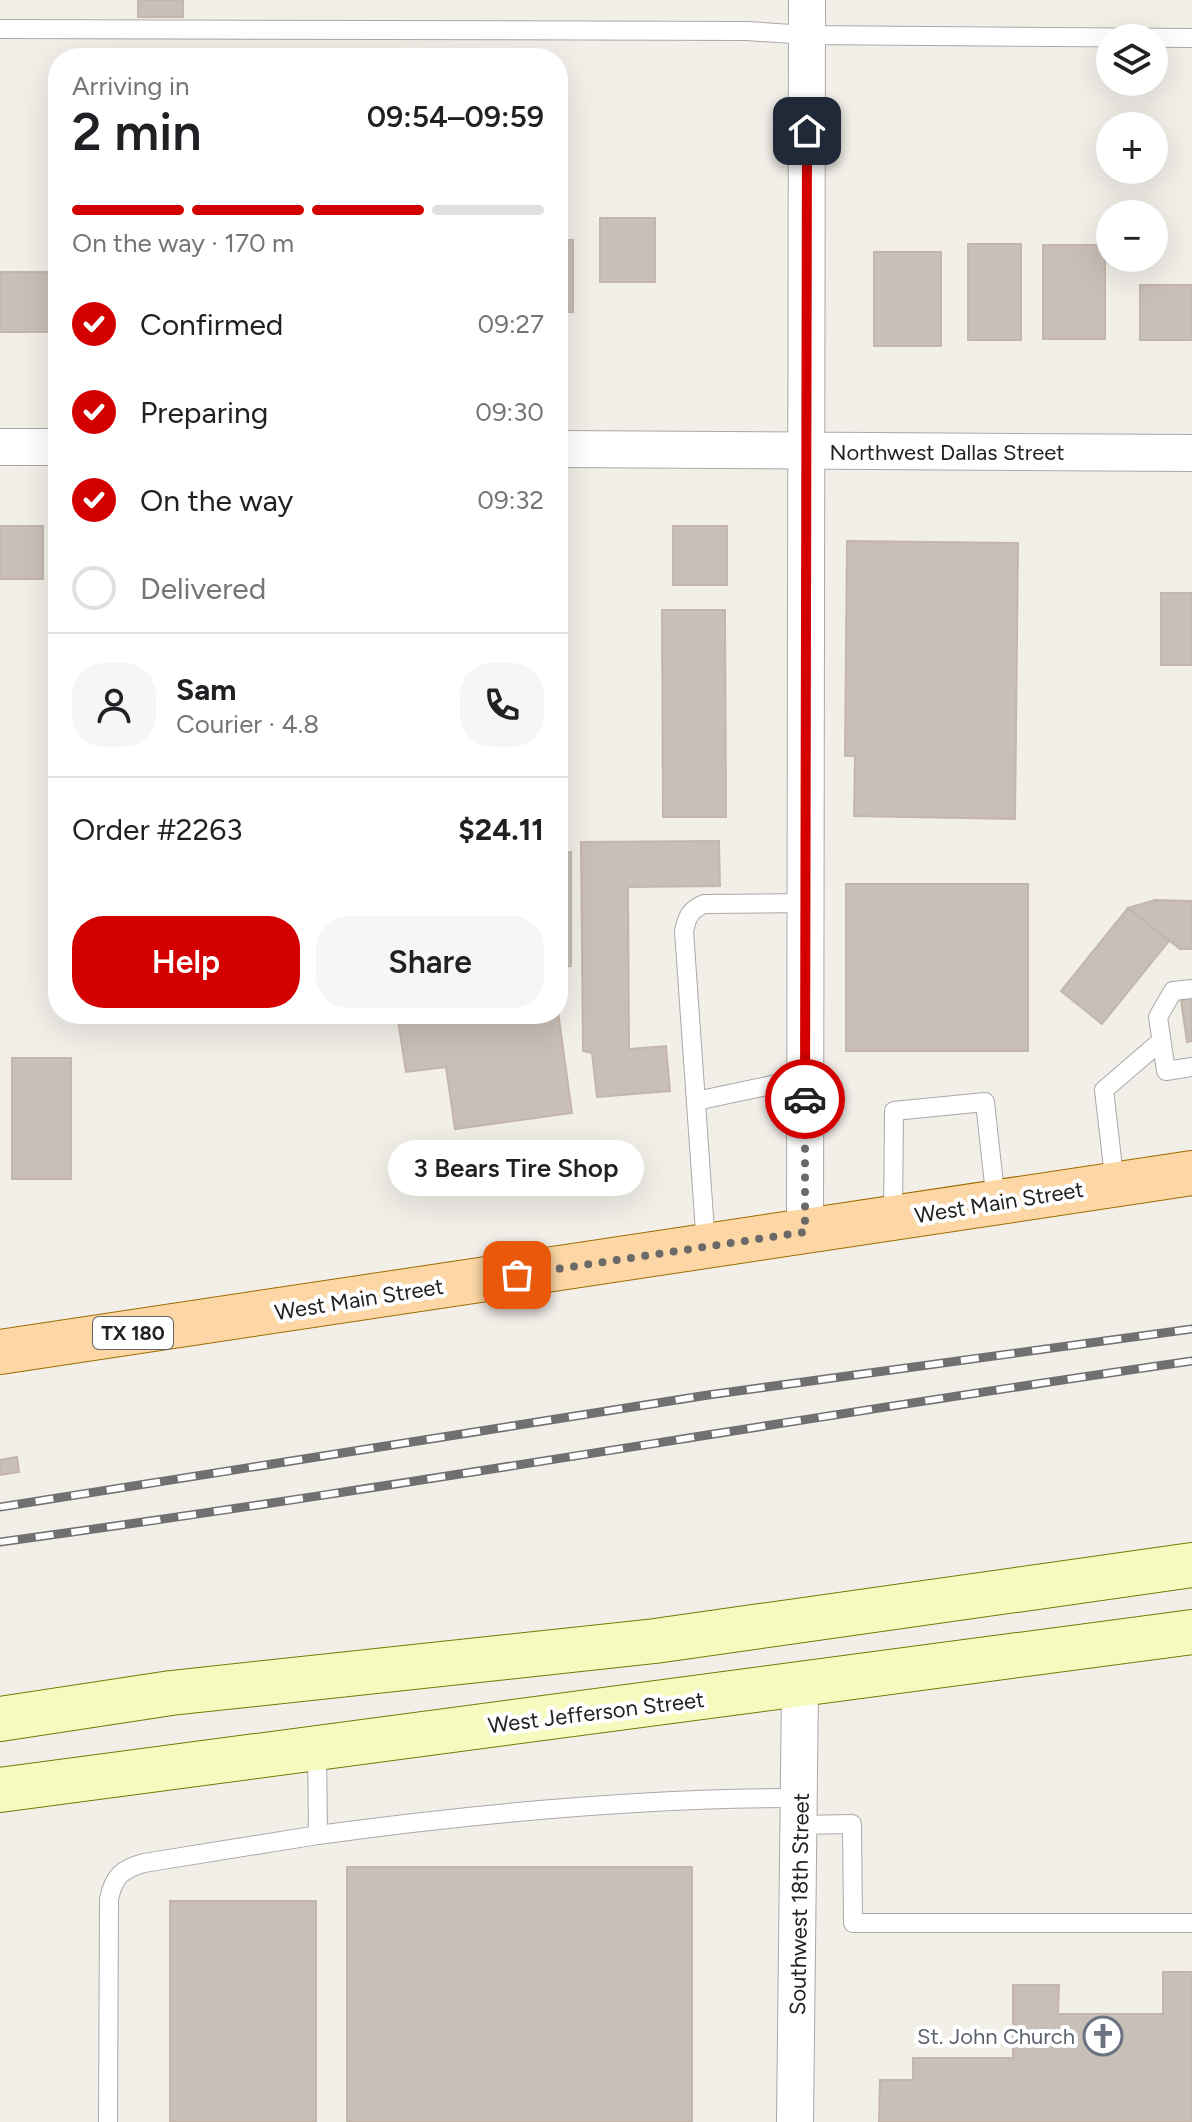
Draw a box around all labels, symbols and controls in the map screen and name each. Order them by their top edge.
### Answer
map controls [1096,24,1168,272]
button: layers [1096,24,1168,96]
text: Arriving in [72,70,190,102]
pin [773,97,841,165]
text: 09:54–09:59 [367,98,544,135]
text: 2 min [72,101,201,163]
icon: home [785,109,829,153]
button: + [1096,112,1168,184]
button: − [1096,200,1168,272]
text: On the way · 170 m [72,227,294,259]
icon: check [72,302,116,346]
text: Confirmed [140,306,283,343]
text: 09:27 [478,308,544,340]
icon: check [72,390,116,434]
text: Preparing [140,394,268,431]
text: 09:30 [475,396,544,428]
street label: Northwest Dallas Street [829,439,1065,466]
icon: check [72,478,116,522]
text: On the way [140,482,293,519]
text: 09:32 [477,484,544,516]
text: Delivered [140,570,266,607]
button: person [72,663,156,747]
button: phone [460,663,544,747]
text: Sam [176,671,236,708]
text: Courier · 4.8 [176,708,319,740]
text: Order #2263 [72,811,243,848]
text: $24.11 [458,811,544,848]
button: Help [72,916,300,1008]
button: Share [316,916,544,1008]
courier [765,1059,845,1139]
icon: car [783,1077,827,1121]
callout: 3 Bears Tire Shop [389,1139,645,1195]
text: 3 Bears Tire Shop [414,1152,618,1184]
street label: West Main Street [913,1176,1085,1229]
pin [483,1241,551,1309]
icon: bag [495,1253,539,1297]
street label: West Main Street [273,1273,445,1326]
road number: TX 180 [93,1317,173,1349]
street label: West Jefferson Street [486,1686,706,1739]
street label: Southwest 18th Street [784,1793,815,2015]
church icon: St. John Church [1082,2015,1124,2057]
place label: St. John Church [917,2023,1075,2050]

